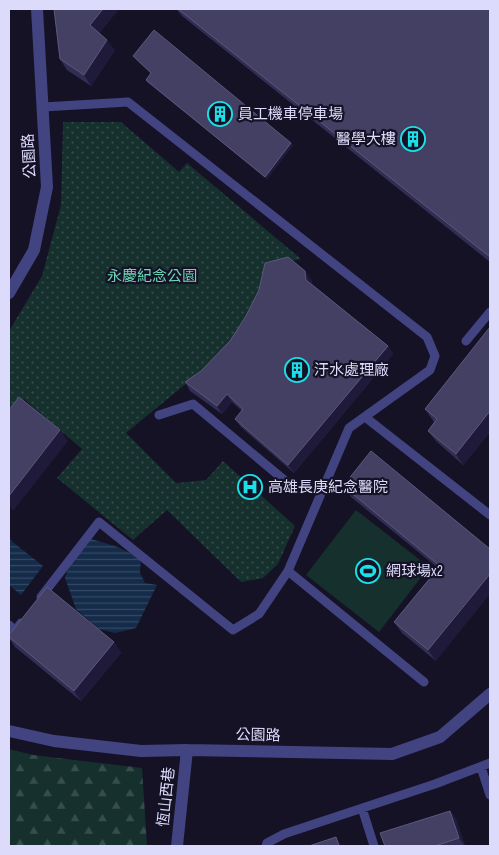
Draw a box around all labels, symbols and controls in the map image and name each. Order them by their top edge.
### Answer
building icon: 員工機車停車場 [207,101,233,127]
place label: 員工機車停車場 [238,105,343,124]
building icon: 醫學大樓 [400,126,426,152]
place label: 醫學大樓 [336,130,396,149]
street label: 公園路 [19,133,40,179]
park label: 永慶紀念公園 [107,267,197,286]
building icon: 汙水處理廠 [284,357,310,383]
place label: 汙水處理廠 [314,361,389,380]
hospital icon: 高雄長庚紀念醫院 [237,474,263,500]
place label: 高雄長庚紀念醫院 [268,478,388,497]
sports icon: 網球場x2 [355,558,381,584]
place label: 網球場x2 [386,562,443,581]
street label: 公園路 [235,726,281,745]
street label: 恆山西巷 [154,766,179,828]

